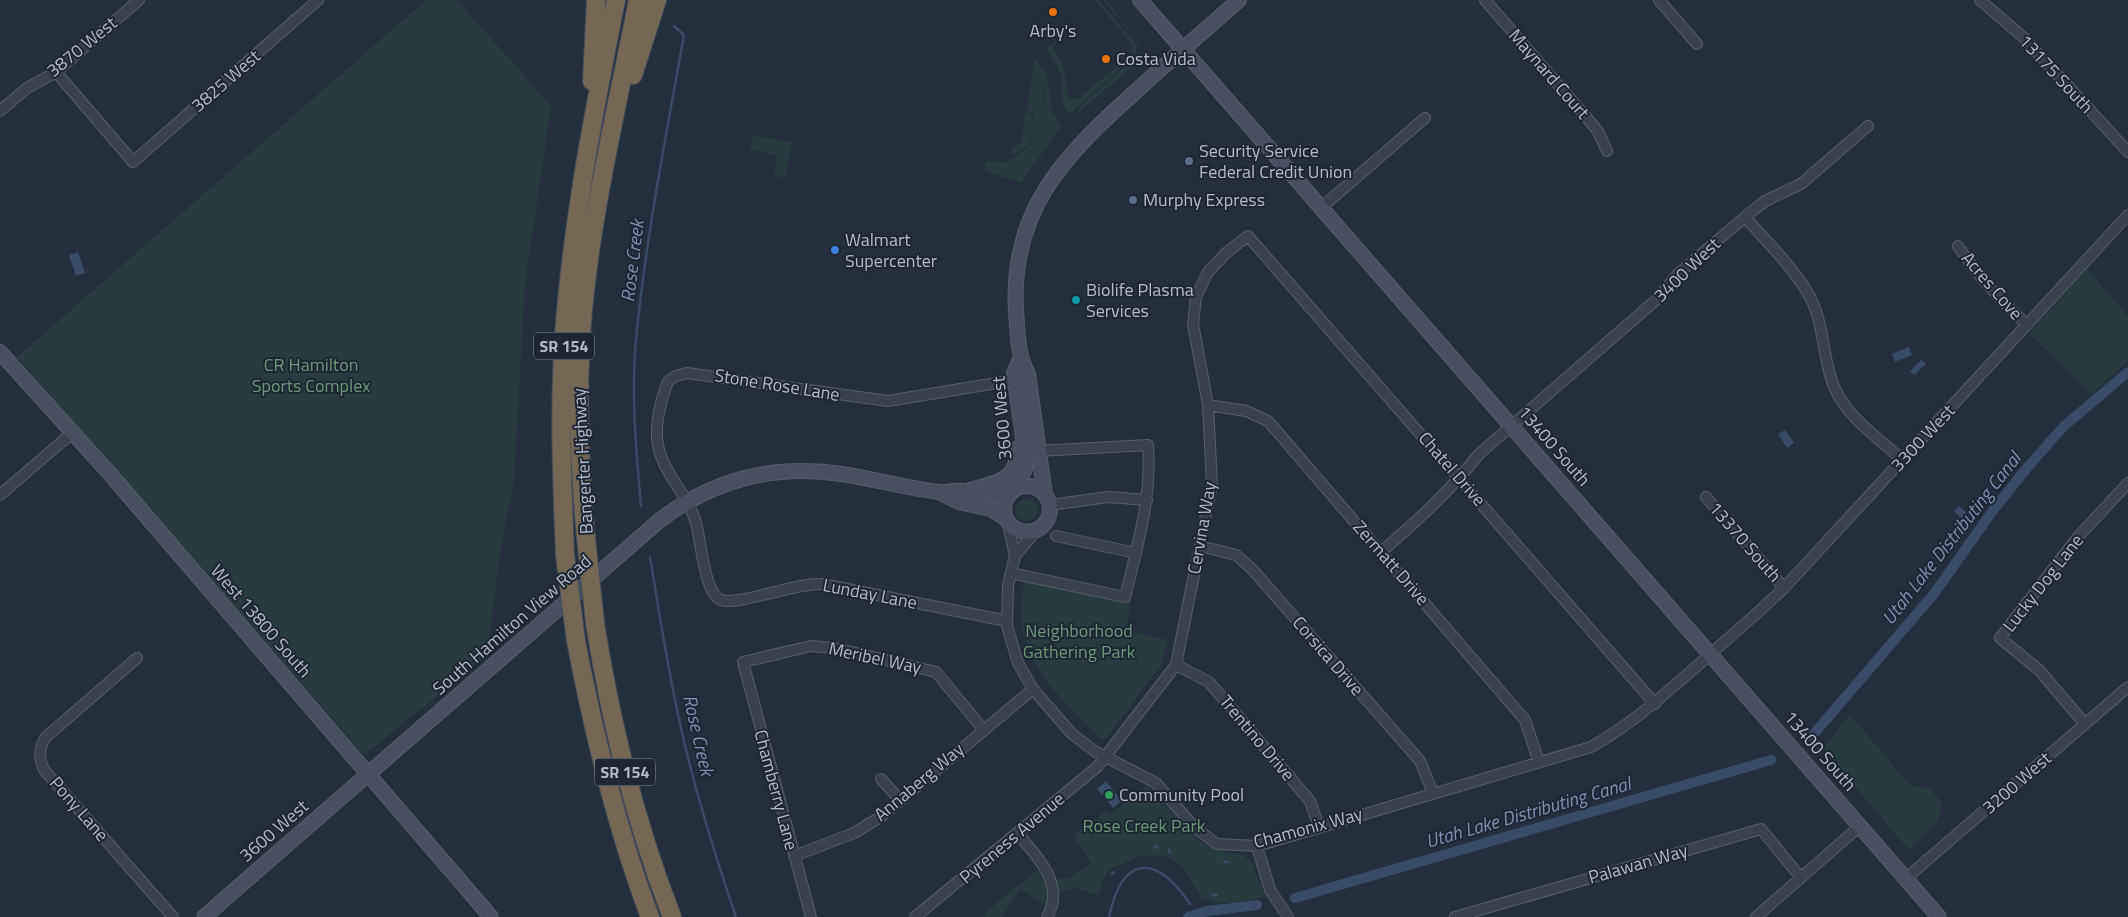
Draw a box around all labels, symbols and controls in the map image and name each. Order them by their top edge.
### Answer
marker: Arby's [1047,6,1059,18]
street label: 3870 West [41,9,123,83]
place label: Arby's [1030,17,1076,44]
street label: Maynard Court [1502,23,1597,125]
street label: 13175 South [2013,28,2100,119]
street label: 3825 West [185,43,267,118]
place label: Costa Vida [1116,45,1196,72]
marker: Costa Vida [1100,53,1112,65]
place label: Security Service Federal Credit Union [1199,137,1352,185]
marker: Security Service Federal Credit Union [1183,155,1195,167]
place label: Murphy Express [1143,186,1265,213]
marker: Murphy Express [1127,194,1139,206]
water label: Rose Creek [612,216,651,304]
place label: Walmart Supercenter [845,226,937,274]
street label: 3400 West [1647,230,1727,308]
marker: Walmart Supercenter [829,244,841,256]
street label: Acres Cove [1955,246,2030,326]
place label: Biolife Plasma Services [1086,276,1194,324]
marker: Biolife Plasma Services [1070,294,1082,306]
road number: SR 154 [534,332,594,360]
park label: CR Hamilton Sports Complex [252,351,370,399]
street label: Stone Rose Lane [713,361,842,408]
street label: 3600 West [984,375,1019,461]
street label: Bangerter Highway [565,387,600,535]
street label: 3300 West [1884,397,1961,477]
street label: 13400 South [1512,399,1597,492]
street label: Chatel Drive [1412,425,1493,512]
water label: Utah Lake Distributing Canal [1874,444,2028,630]
street label: Cervina Way [1180,479,1223,576]
street label: 13370 South [1703,495,1788,588]
street label: Zermatt Drive [1347,514,1436,611]
street label: Lucky Dog Lane [1996,528,2090,637]
street label: South Hamilton View Road [426,548,597,701]
street label: West 13800 South [204,558,318,683]
street label: Lunday Lane [821,571,919,616]
street label: Corsica Drive [1286,610,1371,701]
park label: Neighborhood Gathering Park [1023,617,1136,665]
street label: Meribel Way [826,635,924,681]
street label: Trentino Drive [1213,689,1302,787]
water label: Rose Creek [676,691,723,781]
street label: 13400 South [1778,704,1863,797]
street label: Chamberry Lane [747,727,806,853]
street label: Annaberg Way [868,736,970,827]
street label: 3200 West [1976,745,2058,820]
road number: SR 154 [595,759,655,786]
water label: Utah Lake Distributing Canal [1422,768,1636,855]
street label: Pony Lane [43,770,115,847]
place label: Community Pool [1119,781,1244,808]
street label: Pyreness Avenue [953,785,1070,890]
marker: Community Pool [1103,789,1115,801]
street label: 3600 West [233,793,315,868]
street label: Chamonix Way [1250,800,1366,855]
park label: Rose Creek Park [1083,812,1206,839]
street label: Palawan Way [1585,836,1691,891]

